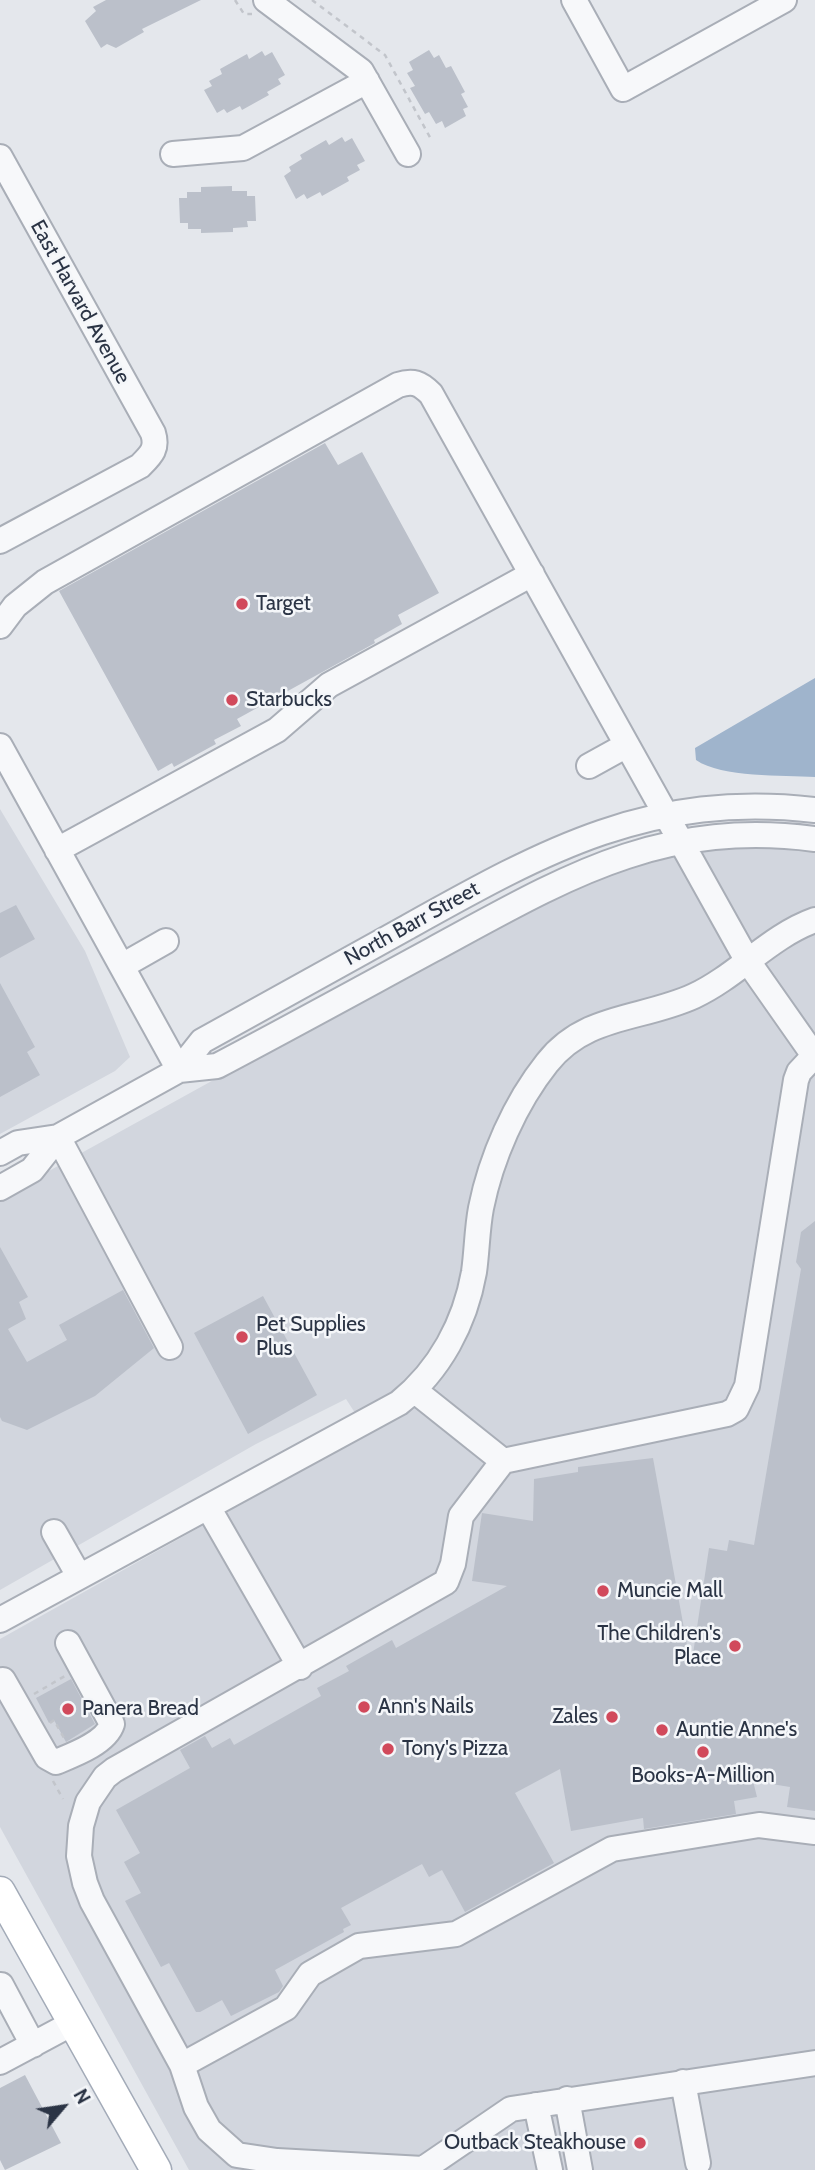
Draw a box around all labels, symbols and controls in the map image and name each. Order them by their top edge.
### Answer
street label: East Harvard Avenue [25,216,135,388]
place label: Target [256,591,311,617]
marker: Target [234,596,250,612]
place label: Starbucks [246,687,332,713]
marker: Starbucks [224,692,240,708]
street label: North Barr Street [340,877,484,971]
place label: Pet Supplies Plus [256,1312,366,1362]
marker: Pet Supplies Plus [234,1329,250,1345]
place label: Muncie Mall [617,1578,723,1604]
marker: Muncie Mall [595,1583,611,1599]
place label: The Children's Place [597,1621,721,1671]
marker: The Children's Place [727,1638,743,1654]
place label: Ann's Nails [378,1694,474,1720]
place label: Panera Bread [82,1696,199,1722]
marker: Ann's Nails [356,1699,372,1715]
marker: Panera Bread [60,1701,76,1717]
place label: Zales [552,1704,598,1730]
marker: Zales [604,1709,620,1725]
place label: Auntie Anne's [676,1717,797,1743]
marker: Auntie Anne's [654,1722,670,1738]
place label: Tony's Pizza [402,1736,508,1762]
marker: Tony's Pizza [380,1741,396,1757]
marker: Books-A-Million [695,1744,711,1760]
place label: Books-A-Million [631,1763,775,1789]
north arrow [28,2072,98,2142]
text: N [68,2085,95,2108]
place label: Outback Steakhouse [444,2130,626,2156]
marker: Outback Steakhouse [632,2135,648,2151]

